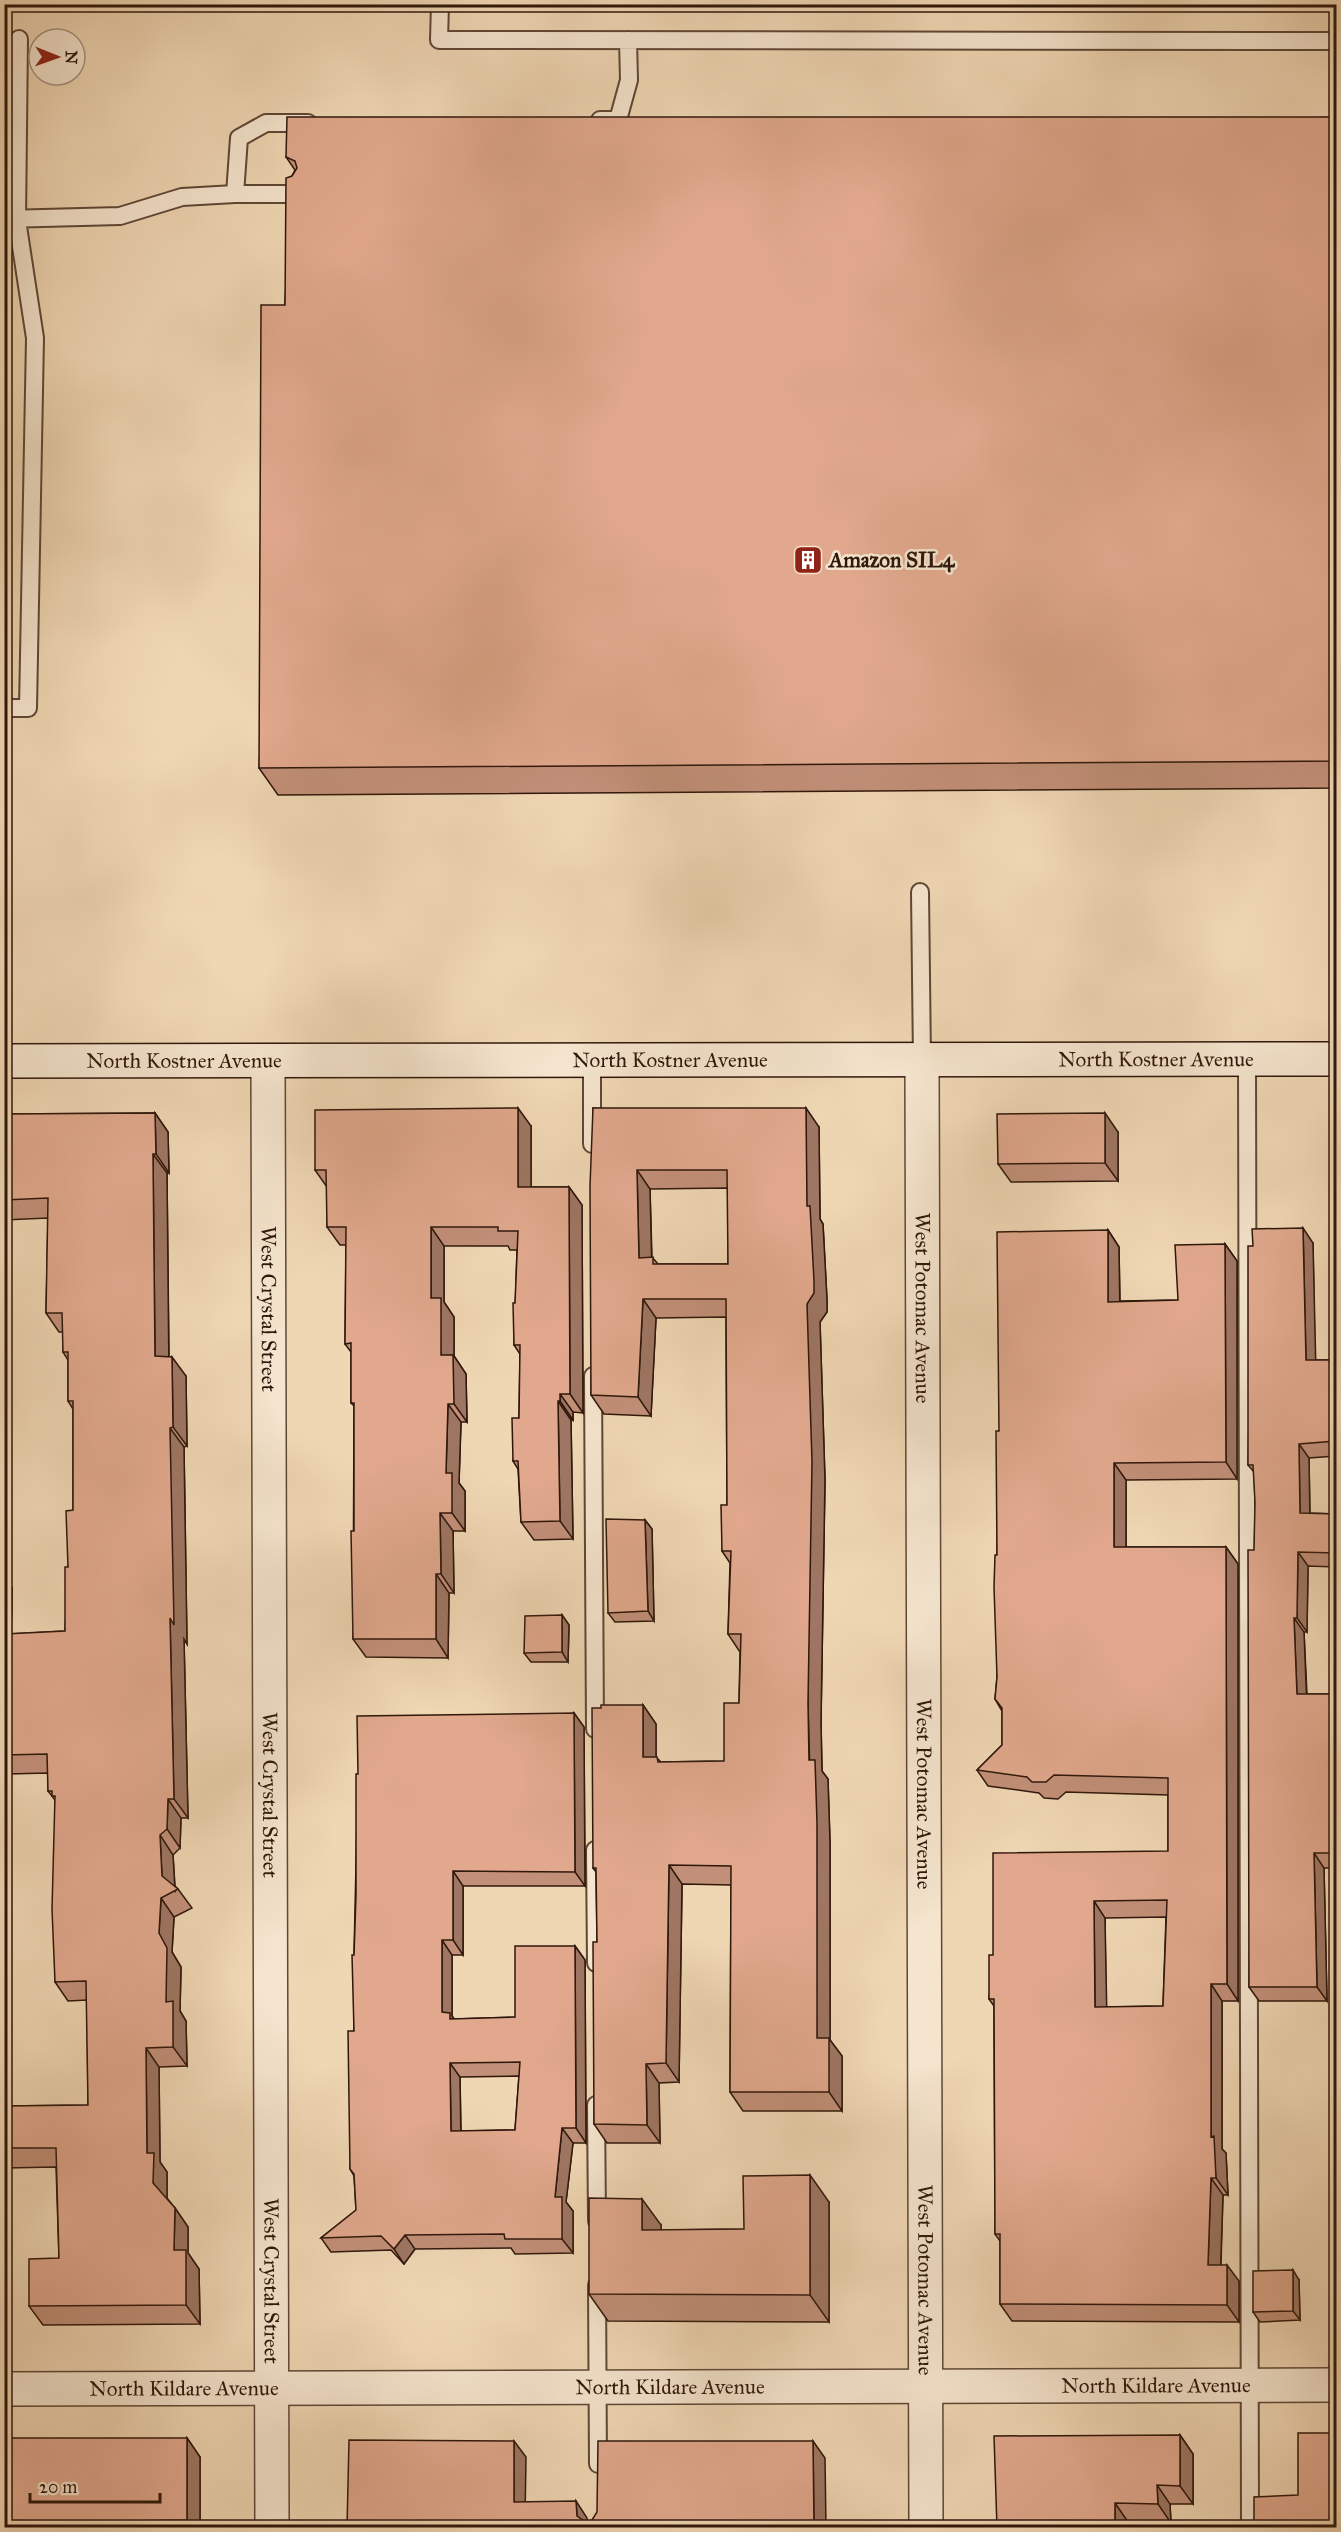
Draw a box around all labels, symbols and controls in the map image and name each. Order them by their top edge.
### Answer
north arrow [27,27,87,87]
text: N [62,50,81,65]
building icon: Amazon SIL4 [792,544,824,576]
place label: Amazon SIL4 [827,547,956,573]
street label: North Kostner Avenue [1058,1046,1254,1072]
street label: North Kostner Avenue [572,1047,768,1073]
street label: North Kostner Avenue [86,1048,282,1074]
street label: West Potomac Avenue [909,1213,936,1404]
street label: West Crystal Street [255,1226,282,1393]
street label: West Potomac Avenue [911,1699,937,1890]
street label: West Crystal Street [257,1712,283,1879]
street label: West Potomac Avenue [912,2185,939,2376]
street label: West Crystal Street [258,2198,285,2365]
street label: North Kildare Avenue [1061,2372,1251,2399]
street label: North Kildare Avenue [575,2374,765,2400]
street label: North Kildare Avenue [89,2375,279,2402]
scale bar [30,2466,160,2504]
text: 20 m [39,2476,77,2498]

